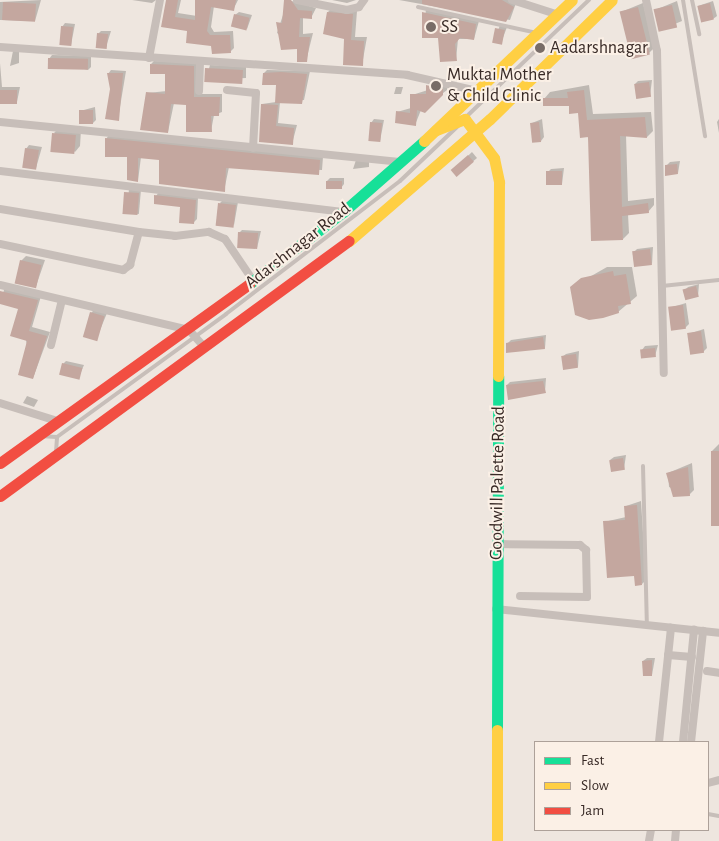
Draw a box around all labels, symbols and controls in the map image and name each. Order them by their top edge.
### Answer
place label: SS [441,16,458,38]
marker: SS [425,21,437,33]
place label: Aadarshnagar [550,37,648,59]
marker: Aadarshnagar [534,42,546,54]
place label: Muktai Mother & Child Clinic [447,65,552,108]
marker: Muktai Mother & Child Clinic [429,79,443,93]
street label: Adarshnagar Road [241,198,355,294]
street label: Goodwill Palette Road [486,406,510,560]
legend [534,741,709,831]
text: Fast [581,753,604,768]
text: Slow [581,778,609,793]
text: Jam [581,803,604,818]

